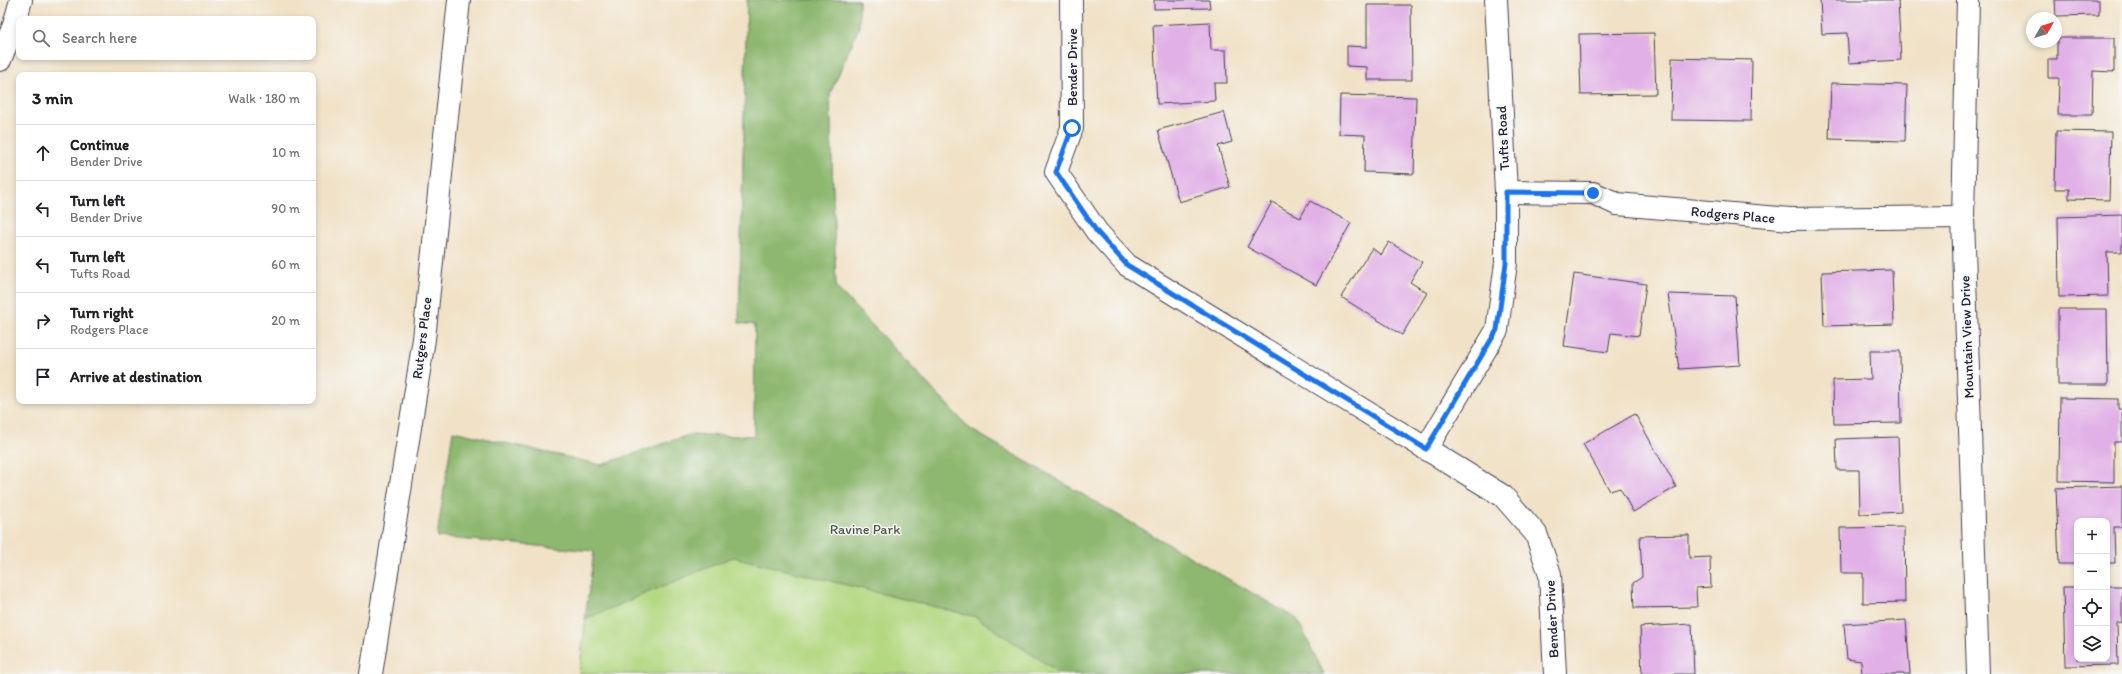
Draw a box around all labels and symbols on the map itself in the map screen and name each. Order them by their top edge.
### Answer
north arrow [2026,12,2062,48]
street label: Bender Drive [1064,28,1081,106]
street label: Tufts Road [1493,105,1513,171]
route start [1063,119,1081,137]
route end [1584,184,1602,202]
street label: Rodgers Place [1690,203,1776,227]
street label: Mountain View Drive [1956,275,1978,399]
street label: Rutgers Place [409,296,436,380]
park label: Ravine Park [830,521,901,538]
street label: Bender Drive [1541,579,1563,658]

